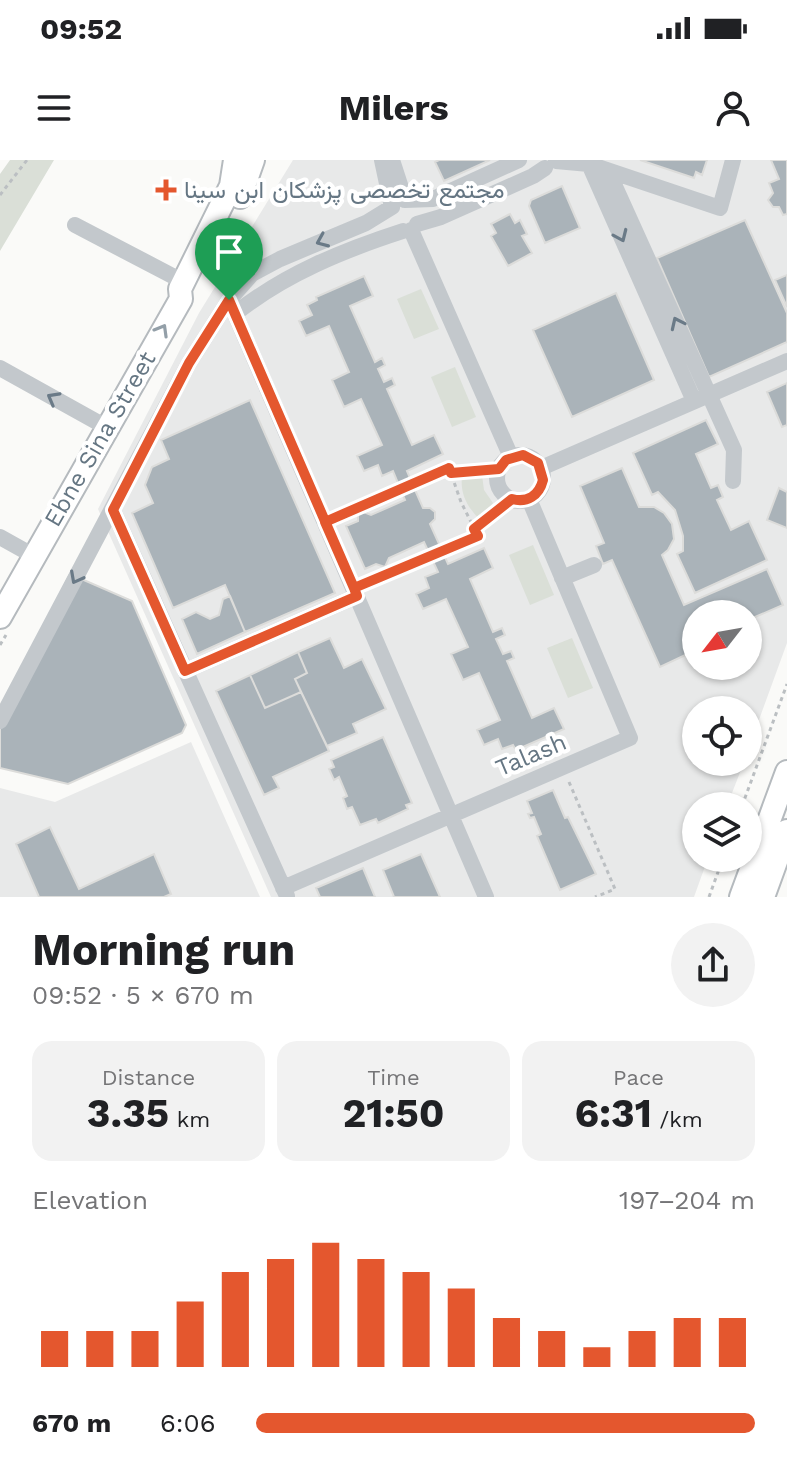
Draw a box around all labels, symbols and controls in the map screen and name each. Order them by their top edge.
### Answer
text: 09:52 [40,11,122,46]
icon: menu [32,86,76,130]
icon: person [711,86,755,130]
text: Milers [338,87,449,129]
place label: مجتمع تخصصی پزشکان ابن سینا [184,176,505,207]
marker: مجتمع تخصصی پزشکان ابن سینا [155,179,177,201]
pin [195,218,263,300]
one-way arrow [611,228,627,242]
icon: arrive [207,230,251,274]
one-way arrow [316,232,330,248]
one-way arrow [671,317,687,332]
one-way arrow [152,324,168,339]
street label: Ebne Sina Street [39,347,161,531]
one-way arrow [47,392,61,407]
one-way arrow [70,570,86,584]
north arrow [682,600,762,680]
map controls [682,600,762,872]
button: locate [682,696,762,776]
street label: Talash [491,728,571,782]
button: layers [682,792,762,872]
button: share [671,923,755,1007]
text: Morning run [32,924,295,976]
text: 09:52 · 5 × 670 m [32,980,254,1010]
text: Distance [102,1065,195,1090]
text: Time [367,1065,420,1090]
text: Pace [613,1065,664,1090]
text: 3.35 [87,1090,169,1137]
text: 21:50 [342,1090,445,1137]
text: 6:31 [574,1090,652,1137]
text: km [169,1107,210,1132]
text: /km [652,1107,703,1132]
text: Elevation [32,1185,148,1215]
text: 197–204 m [619,1185,755,1215]
text: 670 m [32,1408,111,1438]
text: 6:06 [160,1408,215,1438]

